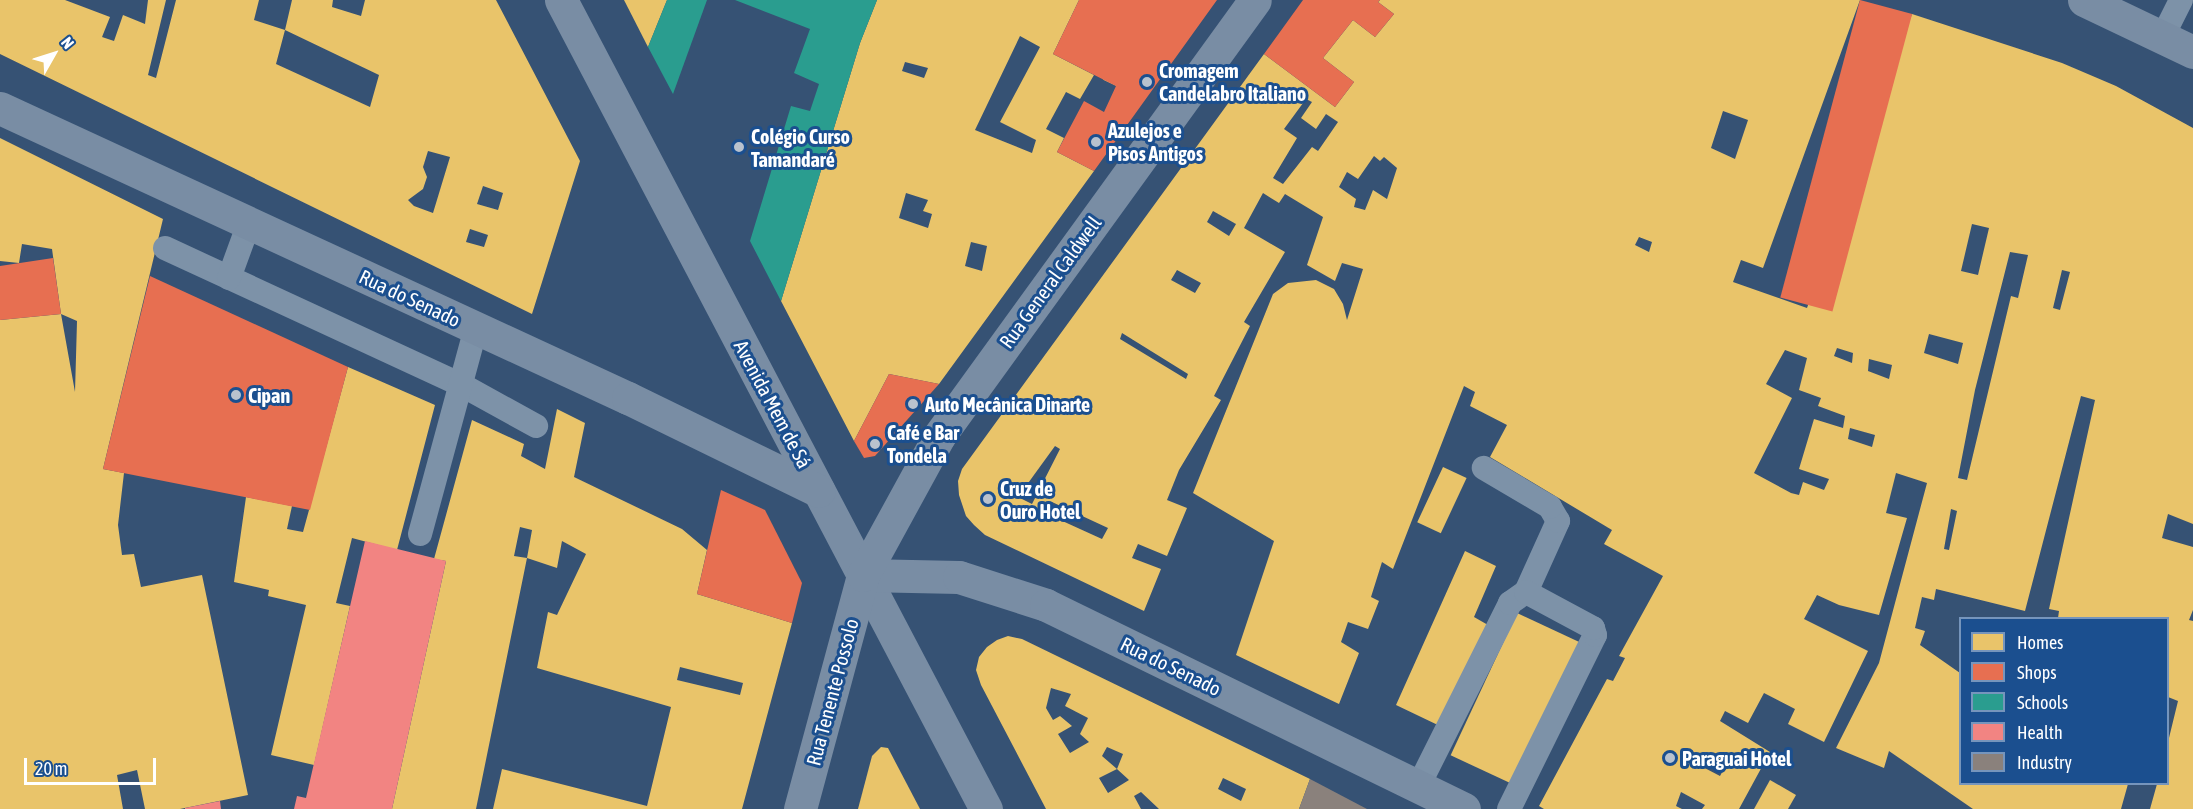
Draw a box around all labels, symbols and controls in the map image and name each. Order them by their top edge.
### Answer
north arrow [24,24,84,84]
text: N [58,33,78,52]
place label: Cromagem Candelabro Italiano [1159,58,1306,105]
marker: Cromagem Candelabro Italiano [1140,75,1154,89]
place label: Azulejos e Pisos Antigos [1108,118,1203,165]
place label: Colégio Curso Tamandaré [751,124,850,171]
marker: Azulejos e Pisos Antigos [1089,135,1103,149]
marker: Colégio Curso Tamandaré [732,140,746,154]
street label: Rua General Caldwell [994,211,1106,353]
street label: Rua do Senado [356,264,464,332]
street label: Avenida Mem de Sá [729,336,817,472]
place label: Cipan [248,383,290,407]
marker: Cipan [229,388,243,402]
place label: Auto Mecânica Dinarte [925,392,1090,416]
marker: Auto Mecânica Dinarte [906,397,920,411]
place label: Café e Bar Tondela [887,420,959,467]
marker: Café e Bar Tondela [868,437,882,451]
place label: Cruz de Ouro Hotel [1000,476,1080,523]
marker: Cruz de Ouro Hotel [981,492,995,506]
street label: Rua Tenente Possolo [801,616,863,768]
legend [1959,617,2169,785]
street label: Rua do Senado [1117,631,1225,701]
text: Homes [2017,632,2063,653]
text: Shops [2017,662,2057,683]
text: Schools [2017,692,2068,713]
text: Health [2017,722,2063,743]
scale bar [27,746,159,784]
place label: Paraguai Hotel [1682,746,1791,770]
marker: Paraguai Hotel [1663,751,1677,765]
text: Industry [2017,752,2072,773]
text: 20 m [35,758,67,779]

